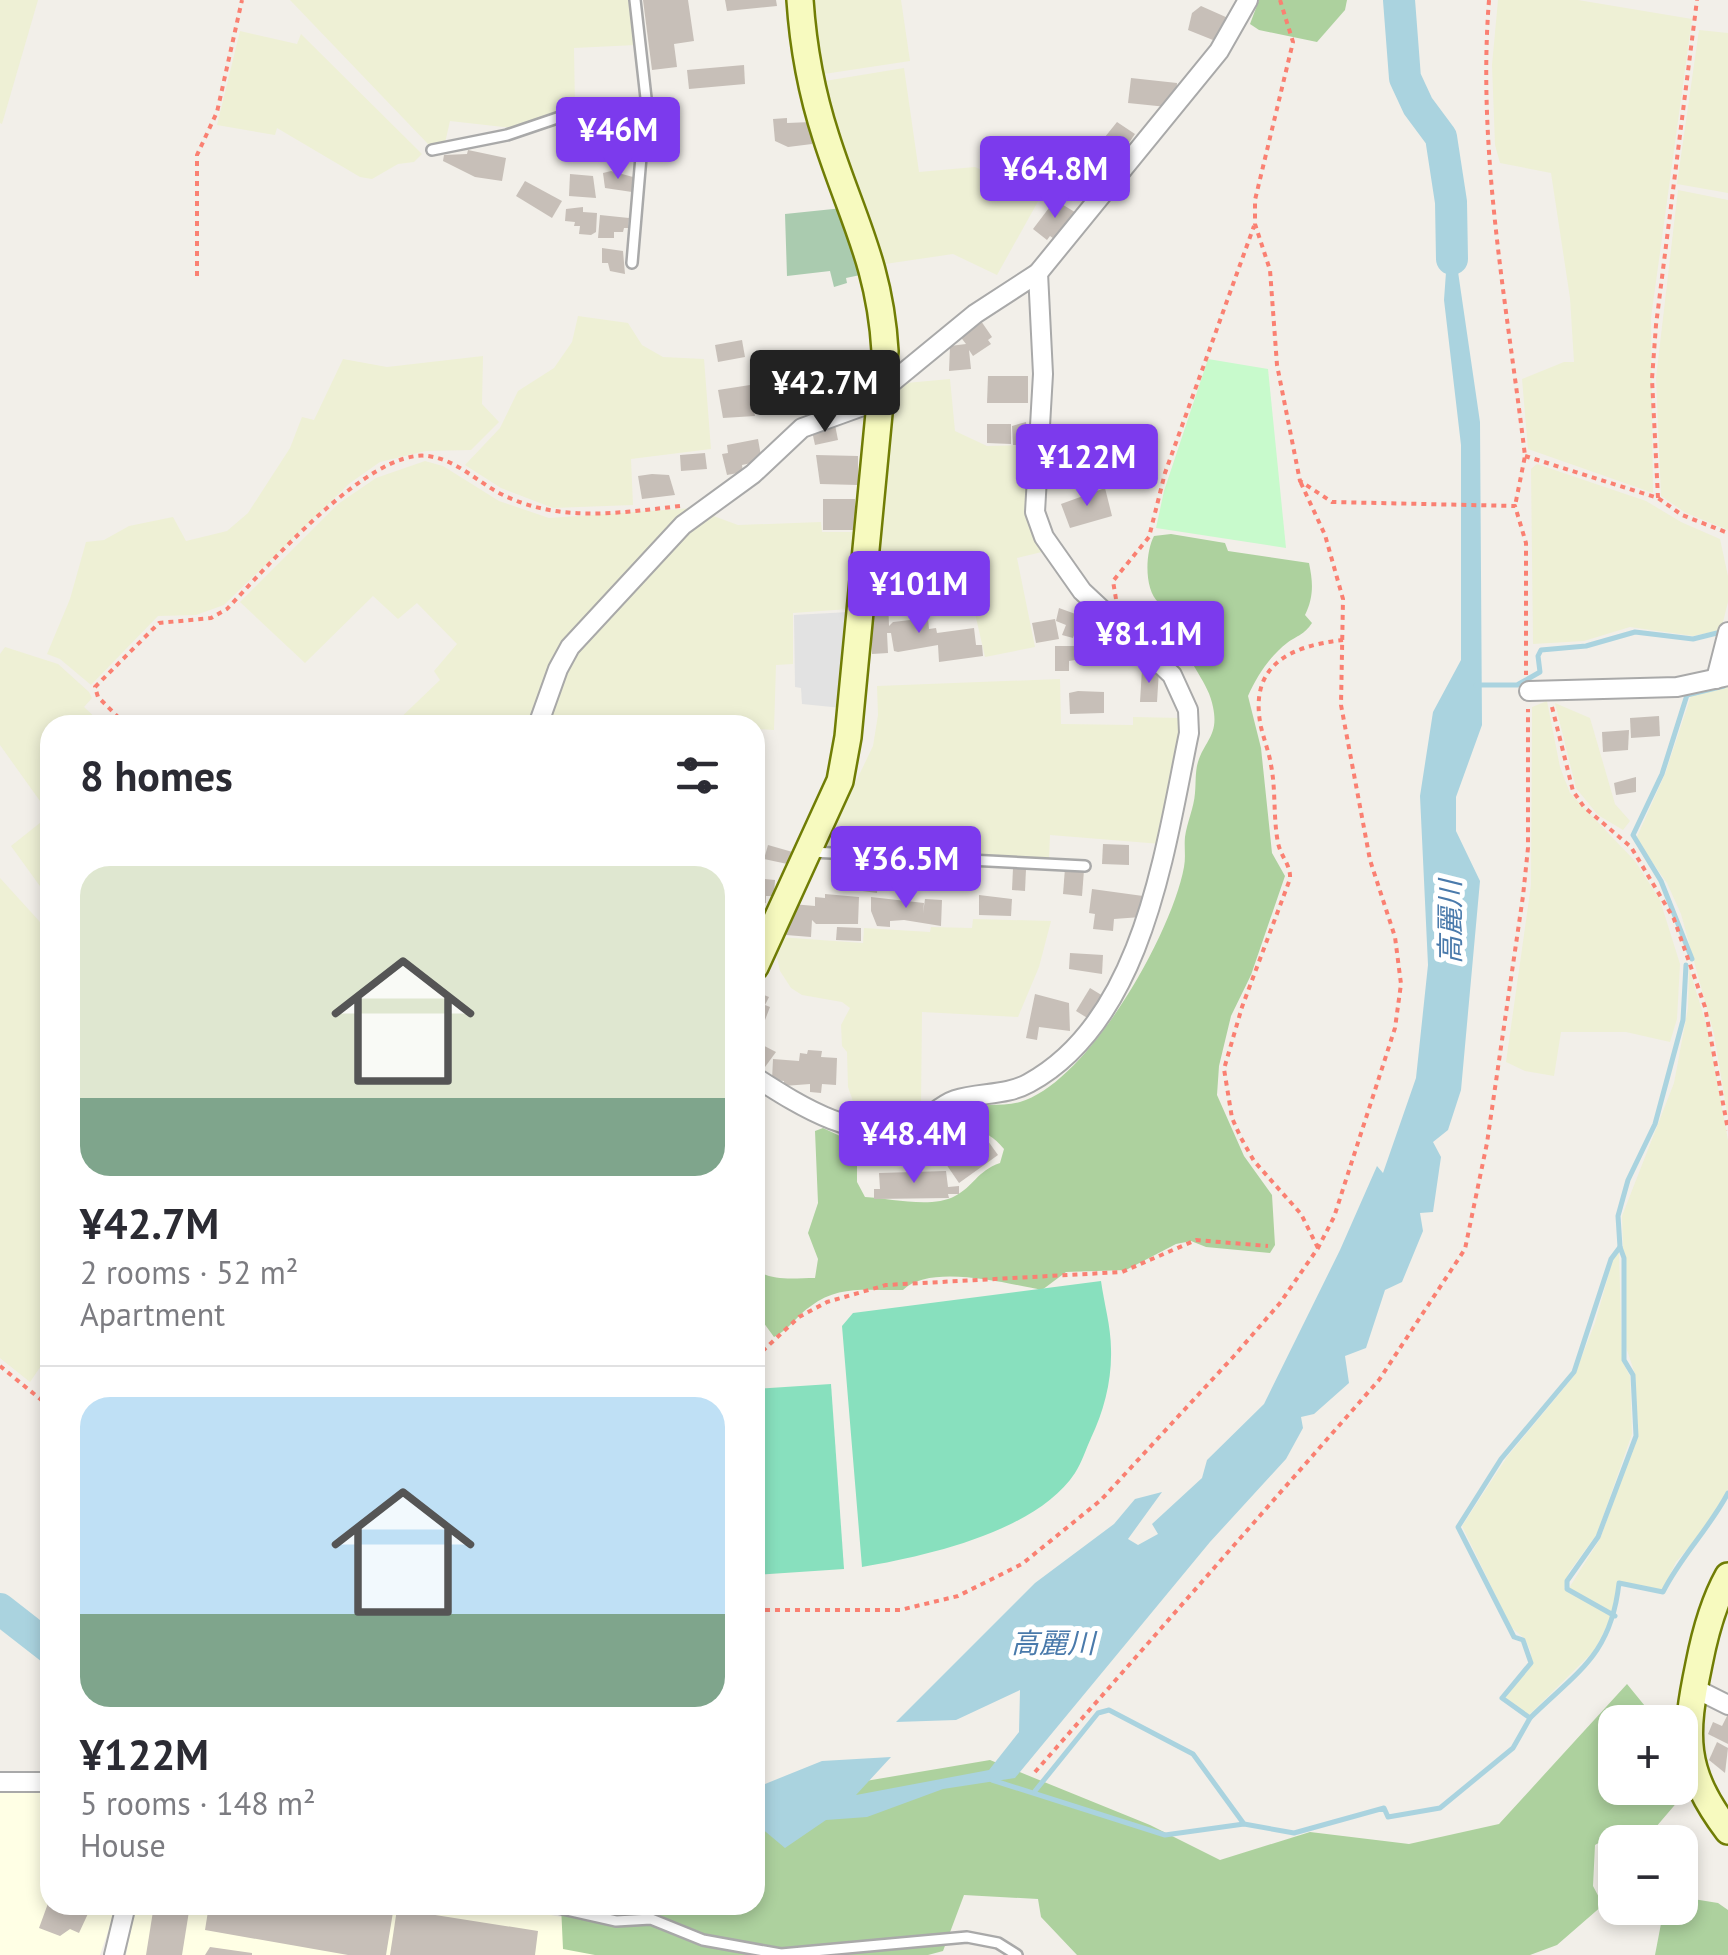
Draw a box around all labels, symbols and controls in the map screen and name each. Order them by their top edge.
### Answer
pin: ¥46M [559,97,677,182]
text: ¥46M [578,108,658,150]
pin: ¥64.8M [974,136,1136,221]
text: ¥64.8M [1002,147,1108,189]
pin: ¥42.7M [744,350,906,435]
text: ¥42.7M [772,361,878,403]
pin: ¥122M [1017,424,1157,509]
text: ¥122M [1038,435,1136,477]
pin: ¥101M [849,551,989,636]
text: ¥101M [870,562,968,604]
pin: ¥81.1M [1068,601,1230,686]
text: ¥81.1M [1096,612,1202,654]
text: 8 homes [80,748,233,803]
icon: filters [670,748,725,803]
pin: ¥36.5M [825,826,987,911]
text: ¥36.5M [853,837,959,879]
water label: 高麗川 [1431,877,1468,964]
icon: home [313,931,493,1111]
pin: ¥48.4M [833,1101,995,1186]
text: ¥48.4M [861,1112,967,1154]
text: ¥42.7M [80,1196,219,1251]
text: 2 rooms · 52 m² [80,1251,298,1293]
text: Apartment [80,1293,225,1335]
icon: home [313,1462,493,1642]
water label: 高麗川 [1011,1624,1098,1661]
map controls [1598,1705,1698,1925]
button: + [1598,1705,1698,1805]
text: ¥122M [80,1727,209,1782]
text: 5 rooms · 148 m² [80,1782,316,1824]
text: House [80,1824,166,1866]
button: − [1598,1825,1698,1925]

